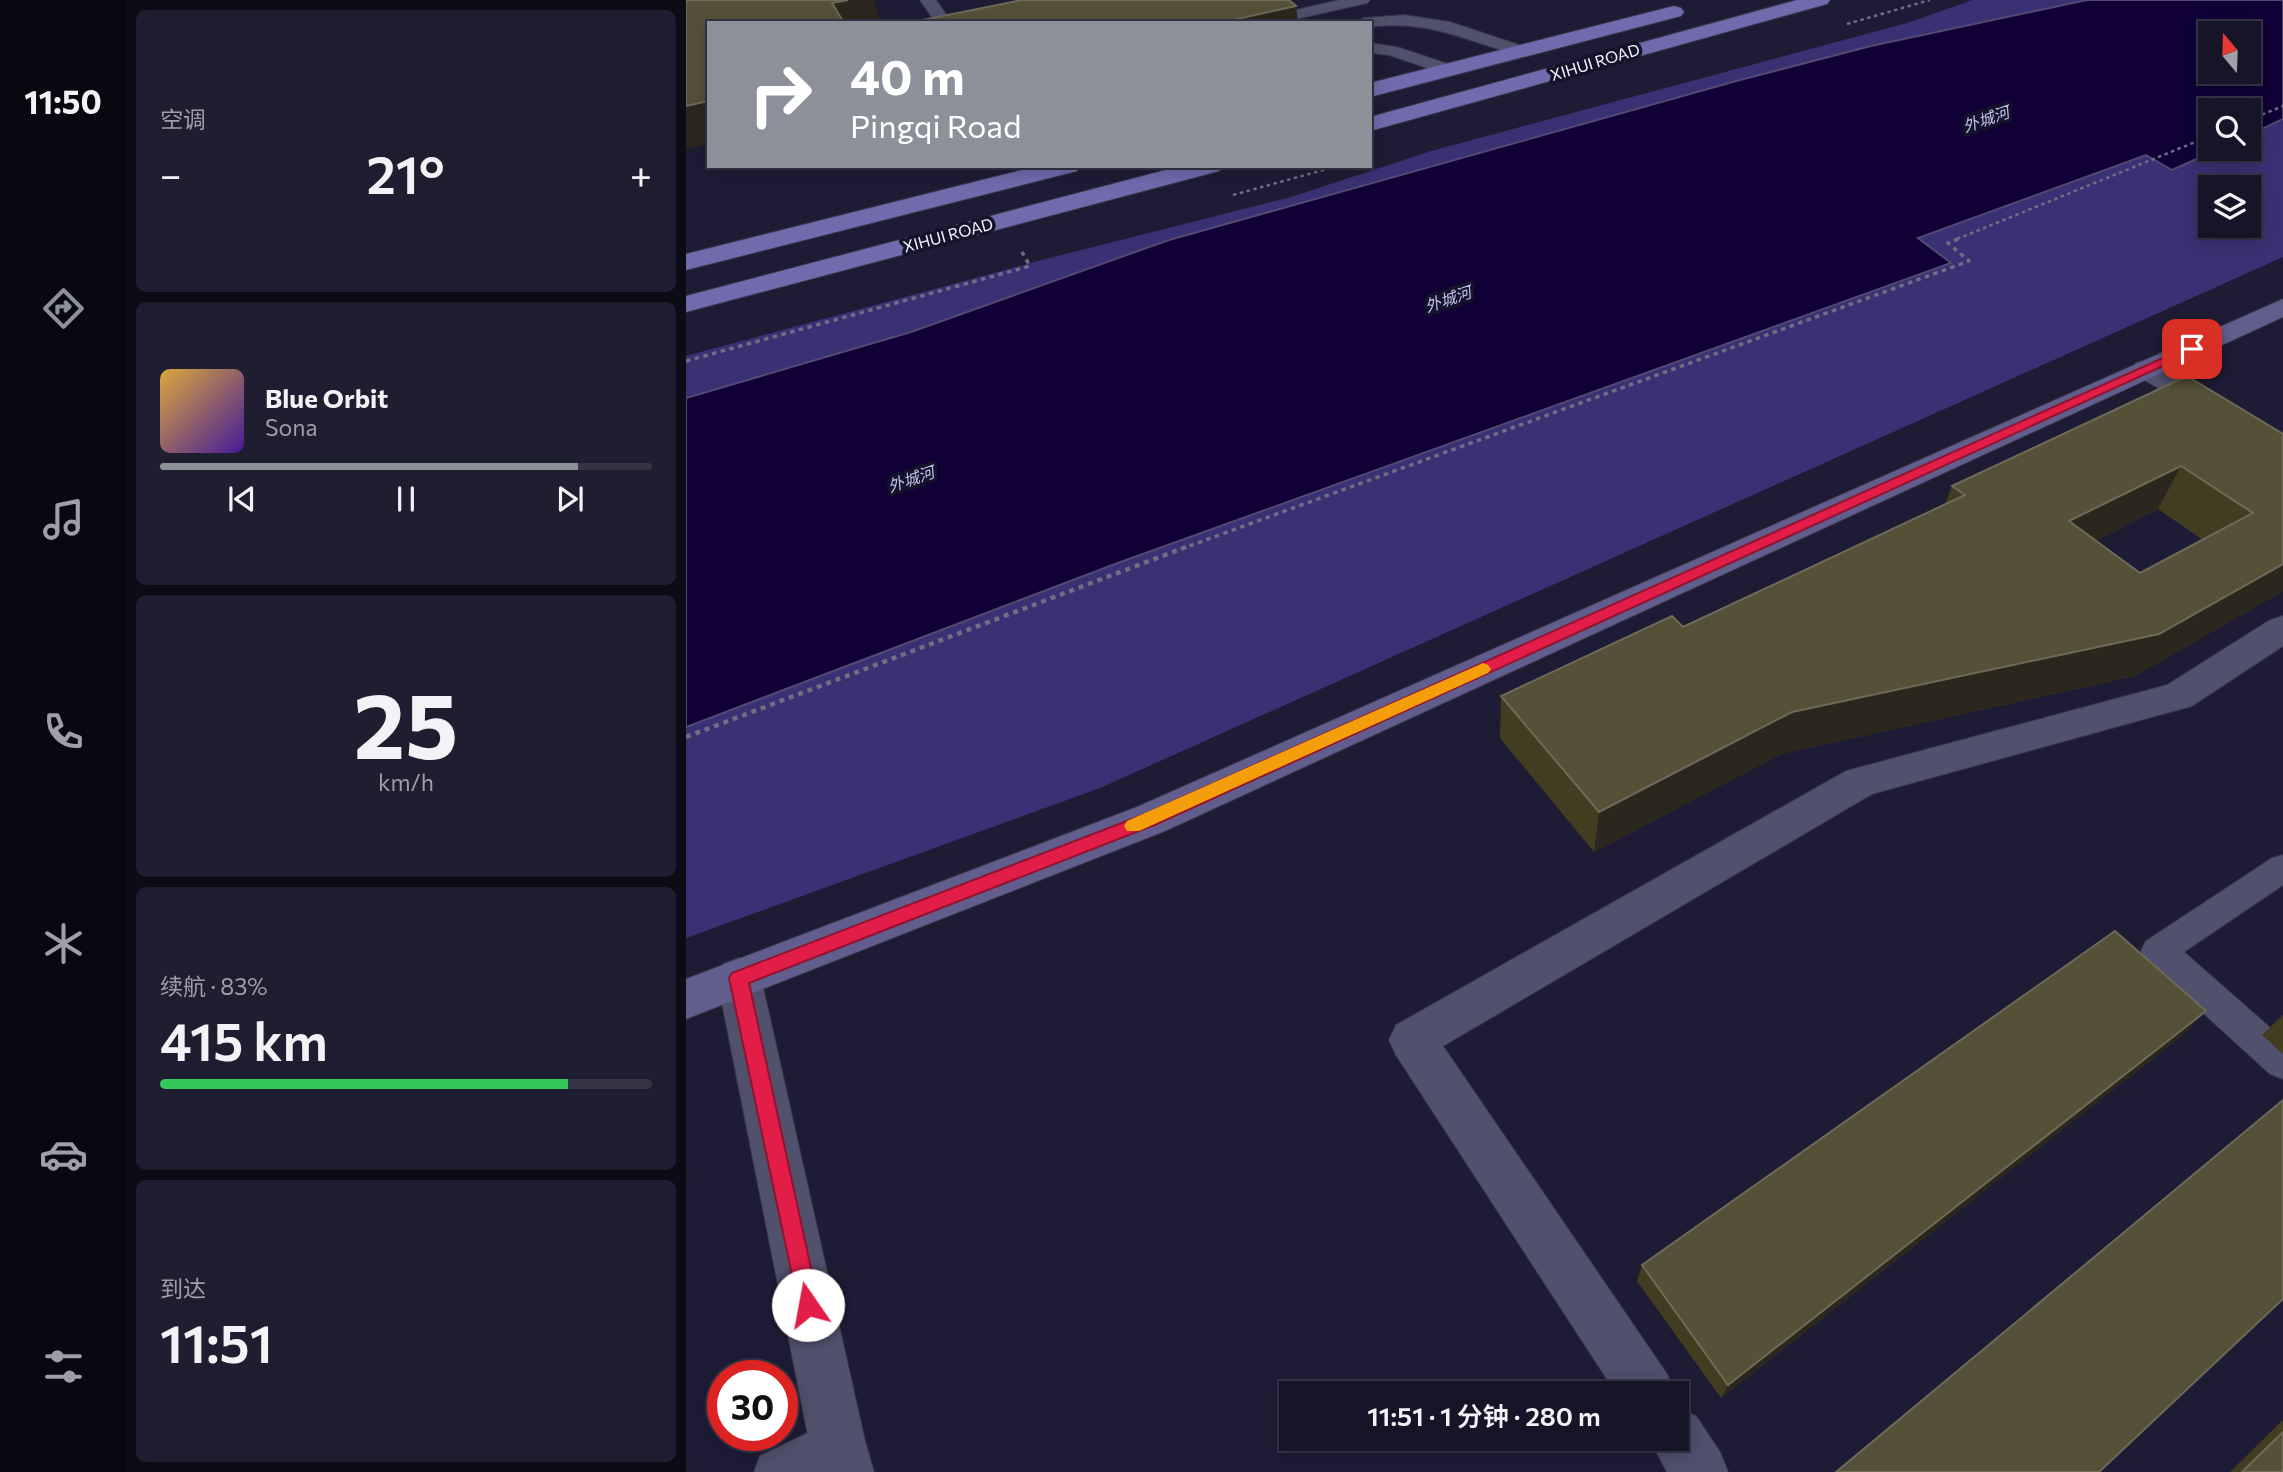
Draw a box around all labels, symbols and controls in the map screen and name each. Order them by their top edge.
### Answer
north arrow [2198,21,2261,84]
map controls [2198,21,2261,238]
street label: XIHUI ROAD [1548,39,1642,84]
text: 40 m [850,45,965,105]
icon: right [735,49,826,140]
text: 11:50 [24,81,102,121]
button: search [2198,98,2261,161]
water label: 外城河 [1960,101,2014,135]
text: 空调 [160,105,206,133]
text: Pingqi Road [850,105,1022,145]
text: 21° [366,141,445,205]
text: − [160,150,182,197]
text: + [630,150,652,197]
button: layers [2198,175,2261,238]
street label: XIHUI ROAD [901,213,995,256]
water label: 外城河 [1422,281,1476,315]
icon: directions [39,284,88,333]
pin [2162,319,2222,379]
icon: arrive [2173,330,2211,368]
text: Blue Orbit [265,382,388,413]
text: Sona [265,413,317,441]
water label: 外城河 [885,461,939,495]
icon: previous [223,480,261,518]
icon: pause [387,480,425,518]
icon: next [551,480,589,518]
icon: music [39,495,88,544]
text: 25 [354,666,458,778]
icon: phone [39,707,88,756]
text: km/h [378,768,434,796]
icon: climate [39,919,88,968]
text: 续航 · 83% [160,972,268,1000]
text: 415 km [160,1008,328,1072]
icon: car [39,1130,88,1179]
position arrow [771,1268,845,1342]
text: 到达 [160,1274,206,1302]
text: 11:51 [160,1310,273,1374]
icon: filters [39,1342,88,1391]
speed limit sign: 30 [707,1360,798,1451]
text: 11:51 · 1 分钟 · 280 m [1367,1400,1601,1431]

